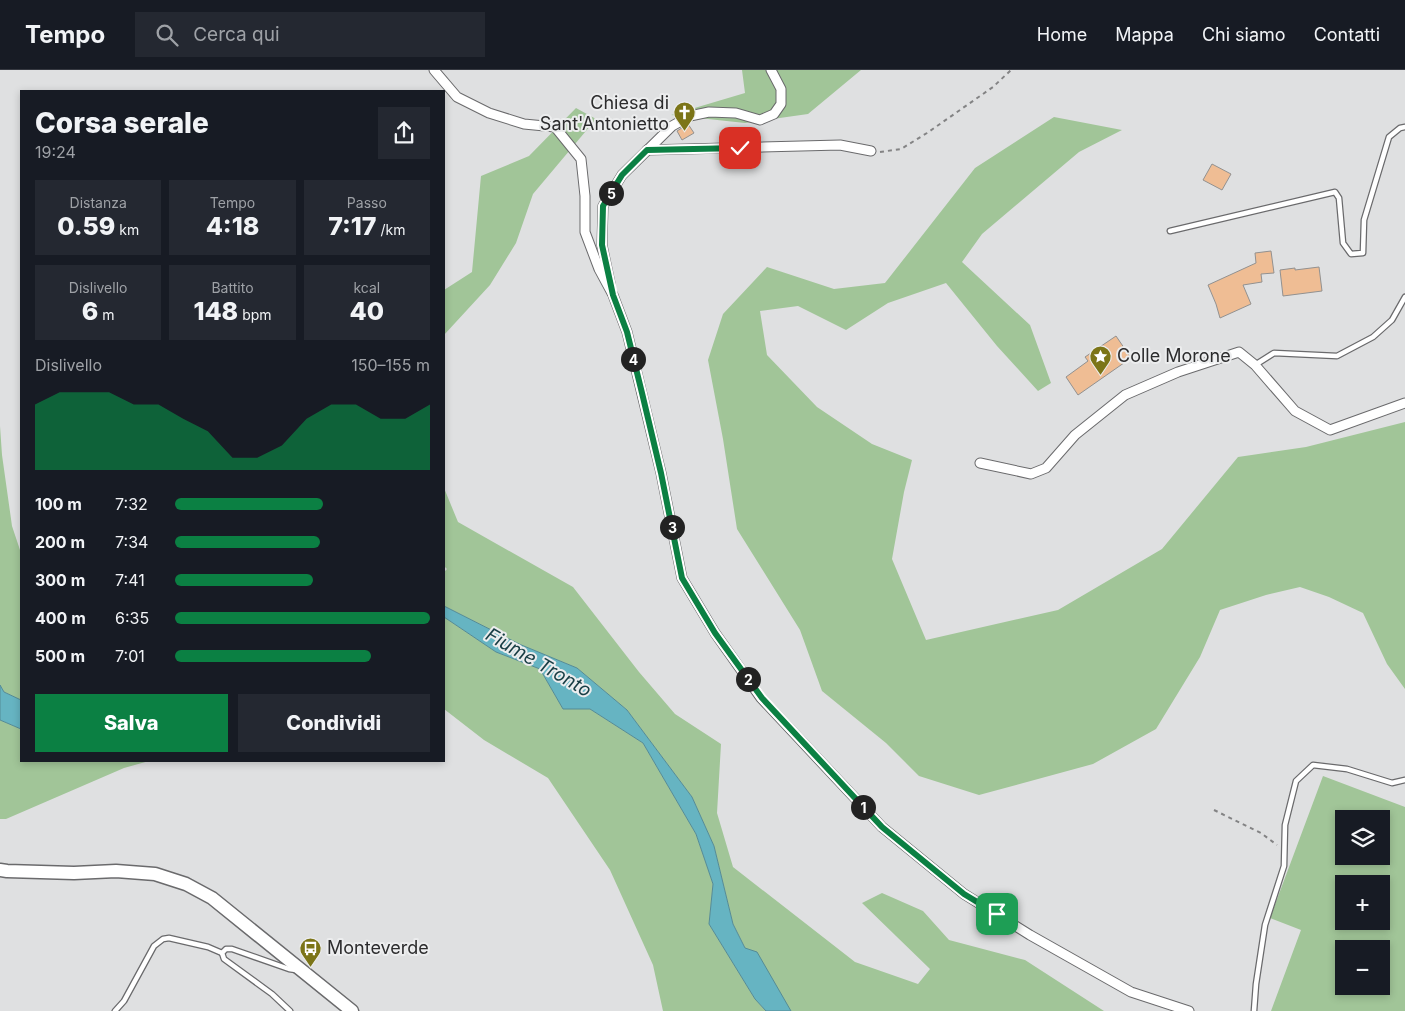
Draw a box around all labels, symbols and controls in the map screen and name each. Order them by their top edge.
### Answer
search box [135,12,485,57]
text: Tempo [25,20,105,49]
icon: search [153,21,181,49]
text: Cerca qui [193,23,280,46]
text: Home [1037,24,1087,45]
text: Mappa [1115,24,1174,45]
text: Chi siamo [1202,24,1286,45]
text: Contatti [1314,24,1380,45]
place label: Chiesa di Sant'Antonietto [540,92,669,134]
church icon: Chiesa di Sant'Antonietto [673,101,697,132]
text: Corsa serale [35,106,209,140]
button: share [378,107,430,159]
pin [719,127,761,169]
icon: check [726,134,754,162]
text: 19:24 [35,142,76,162]
pin: 5 [598,180,624,206]
text: 5 [607,185,616,202]
text: Distanza [70,194,127,211]
text: Tempo [210,194,255,211]
text: Passo [347,194,387,211]
text: 0.59 [57,211,115,241]
text: 4:18 [206,211,259,241]
text: 7:17 [328,211,377,241]
text: km [115,221,139,238]
text: /km [377,221,406,238]
text: Dislivello [69,279,127,296]
text: Battito [211,279,254,296]
text: kcal [353,279,380,296]
text: 6 [82,296,98,326]
text: 148 [193,296,238,326]
text: 40 [350,296,384,326]
text: m [98,306,115,323]
text: bpm [238,306,272,323]
place icon: Colle Morone [1089,344,1113,375]
place label: Colle Morone [1117,345,1231,366]
pin: 4 [620,346,646,372]
text: 4 [629,351,638,368]
text: Dislivello [35,355,102,375]
text: 150–155 m [351,355,430,375]
text: 100 m [35,494,82,514]
text: 7:32 [115,494,148,514]
pin: 3 [660,514,684,540]
text: 3 [668,519,677,536]
text: 200 m [35,532,85,552]
text: 7:34 [115,532,148,552]
text: 300 m [35,570,85,590]
text: 7:41 [115,570,145,590]
text: 400 m [35,608,86,628]
text: 6:35 [115,608,149,628]
water label: Fiume Tronto [482,623,596,702]
text: 500 m [35,646,85,666]
text: 7:01 [115,646,145,666]
pin: 2 [736,666,760,692]
text: 2 [744,671,753,688]
button: Salva [35,694,228,752]
button: Condividi [238,694,430,752]
pin: 1 [850,794,876,820]
text: 1 [860,799,867,816]
map controls [1335,810,1390,995]
button: layers [1335,810,1390,865]
button: + [1335,875,1390,930]
pin [976,893,1018,935]
icon: arrive [983,900,1011,928]
bus stop icon: Monteverde [299,936,323,967]
place label: Monteverde [327,937,429,958]
button: − [1335,940,1390,995]

